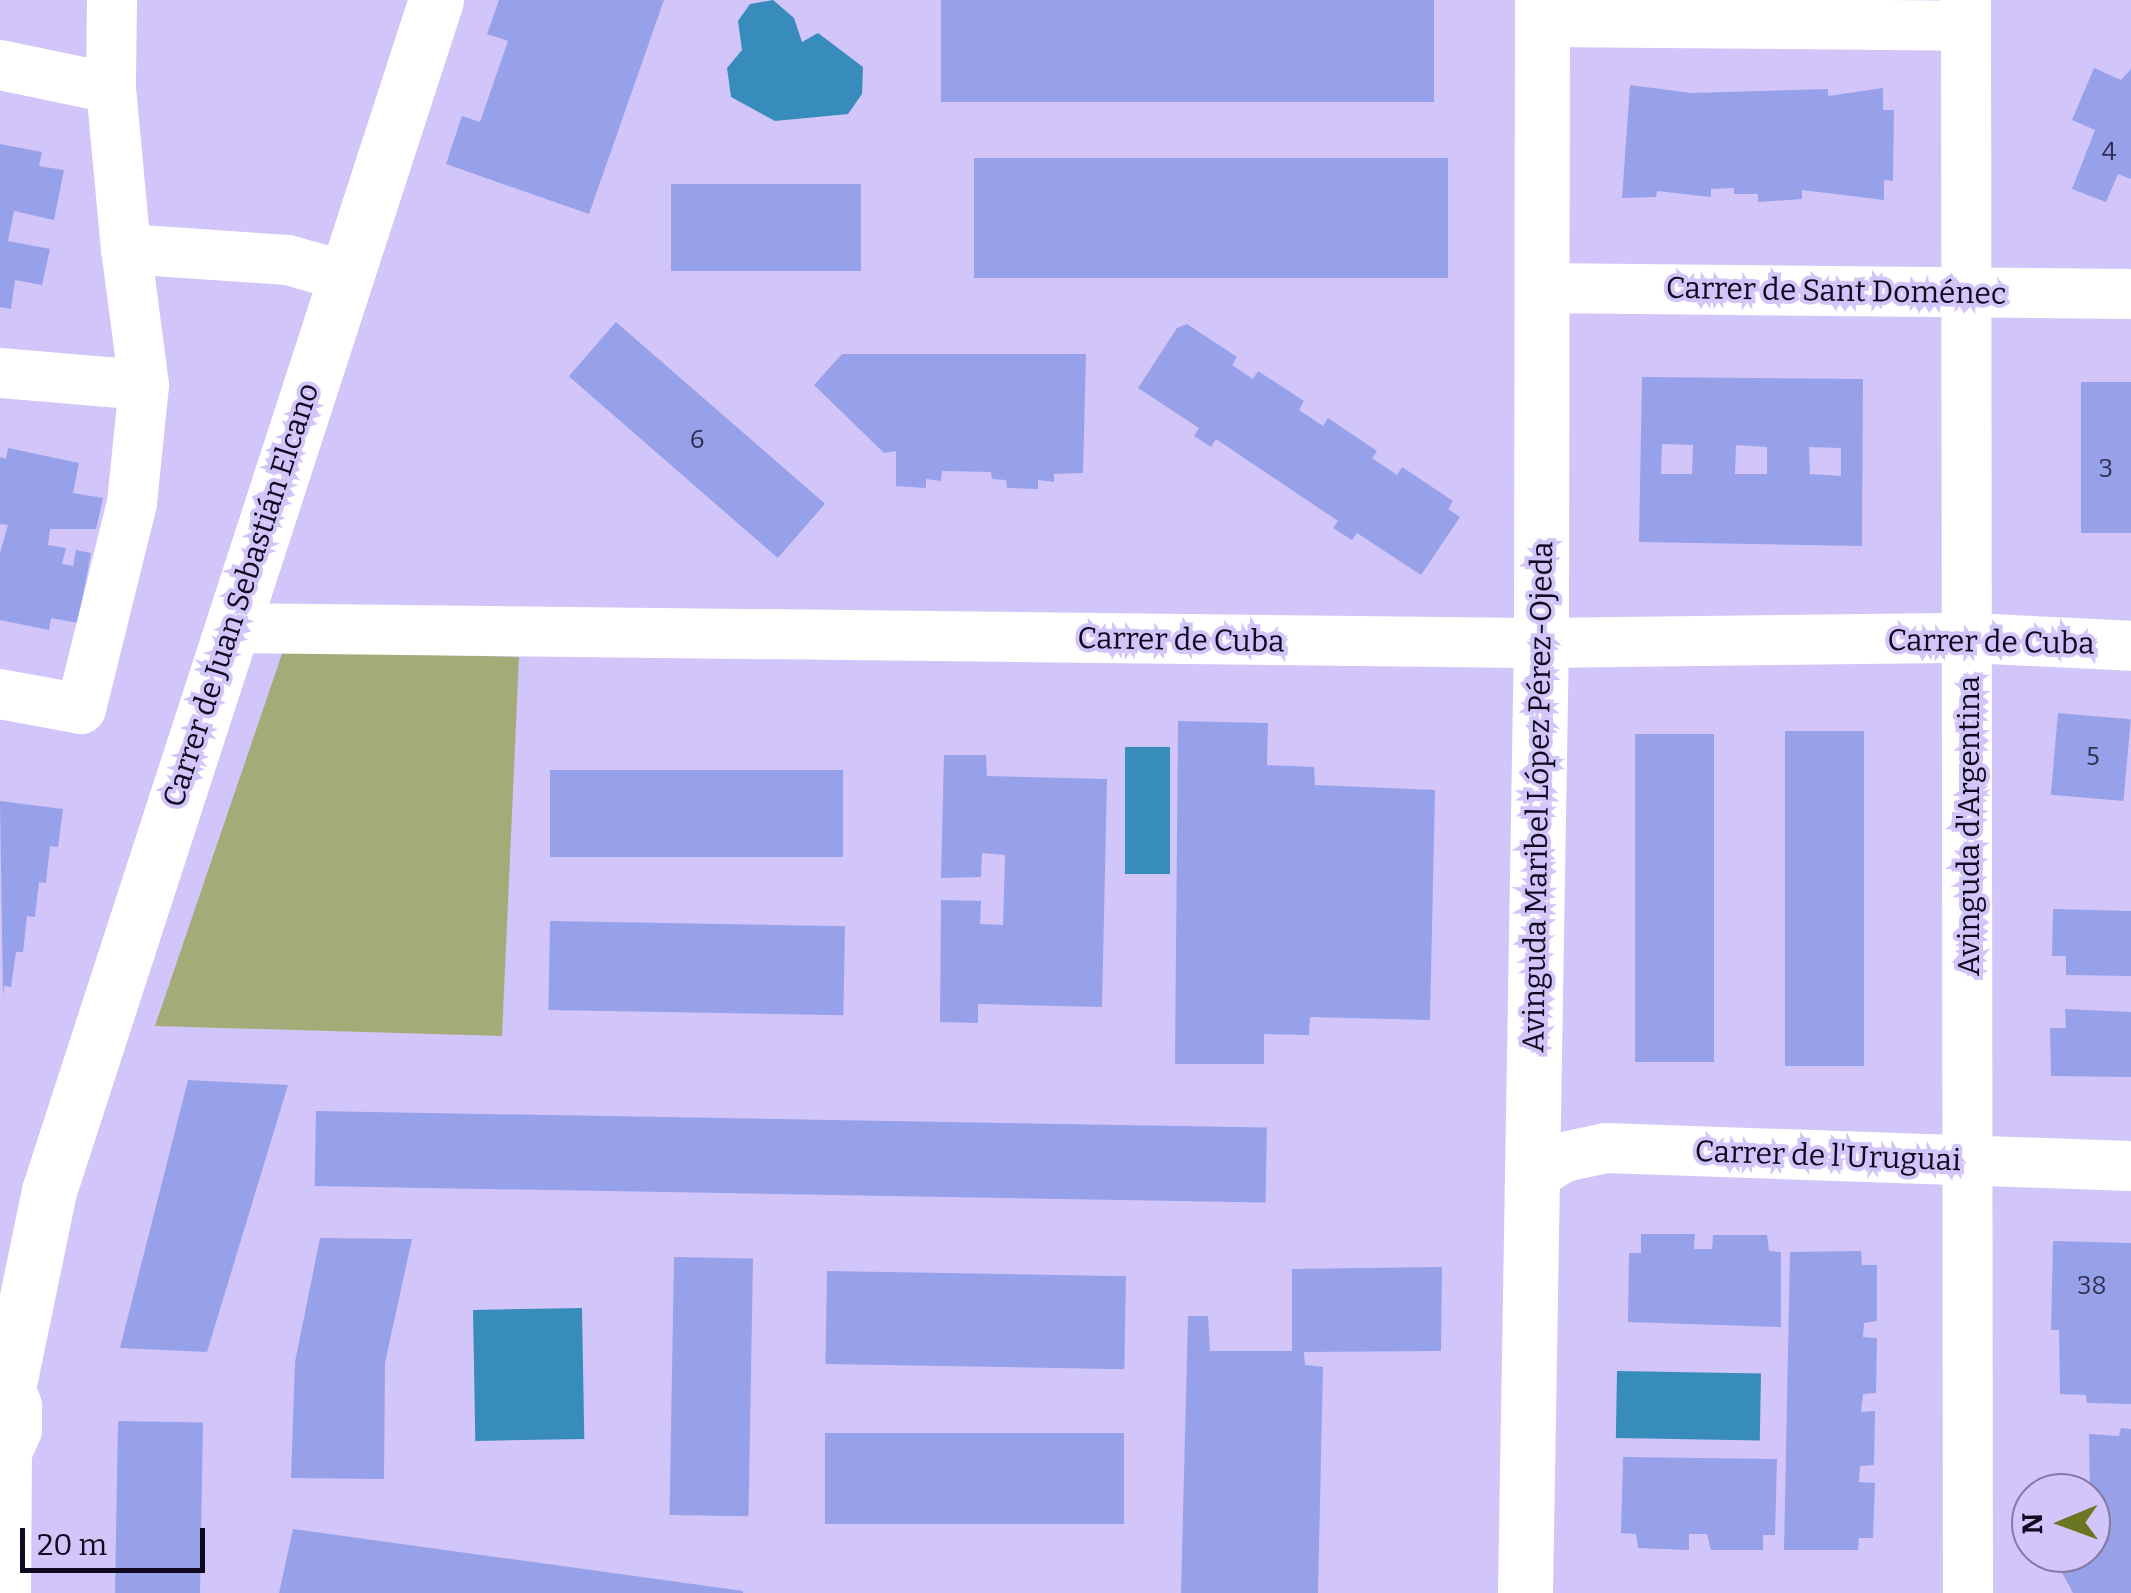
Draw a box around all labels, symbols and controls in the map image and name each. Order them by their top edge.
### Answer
house number: 4 [2102,137,2116,167]
street label: Carrer de Sant Doménec [1665,270,2007,312]
street label: Carrer de Juan Sebastián Elcano [155,378,327,812]
house number: 6 [690,425,704,455]
house number: 3 [2099,454,2113,484]
street label: Avinguda Maribel López Pérez-Ojeda [1516,541,1560,1053]
street label: Carrer de Cuba [1077,620,1285,660]
street label: Carrer de Cuba [1887,622,2095,662]
street label: Avinguda d'Argentina [1951,676,1987,976]
house number: 5 [2086,742,2100,772]
street label: Carrer de l'Uruguai [1694,1133,1962,1179]
house number: 38 [2077,1271,2107,1301]
north arrow [2011,1473,2111,1573]
scale bar [25,1508,210,1570]
text: N [2016,1512,2049,1535]
text: 20 m [37,1527,107,1563]

